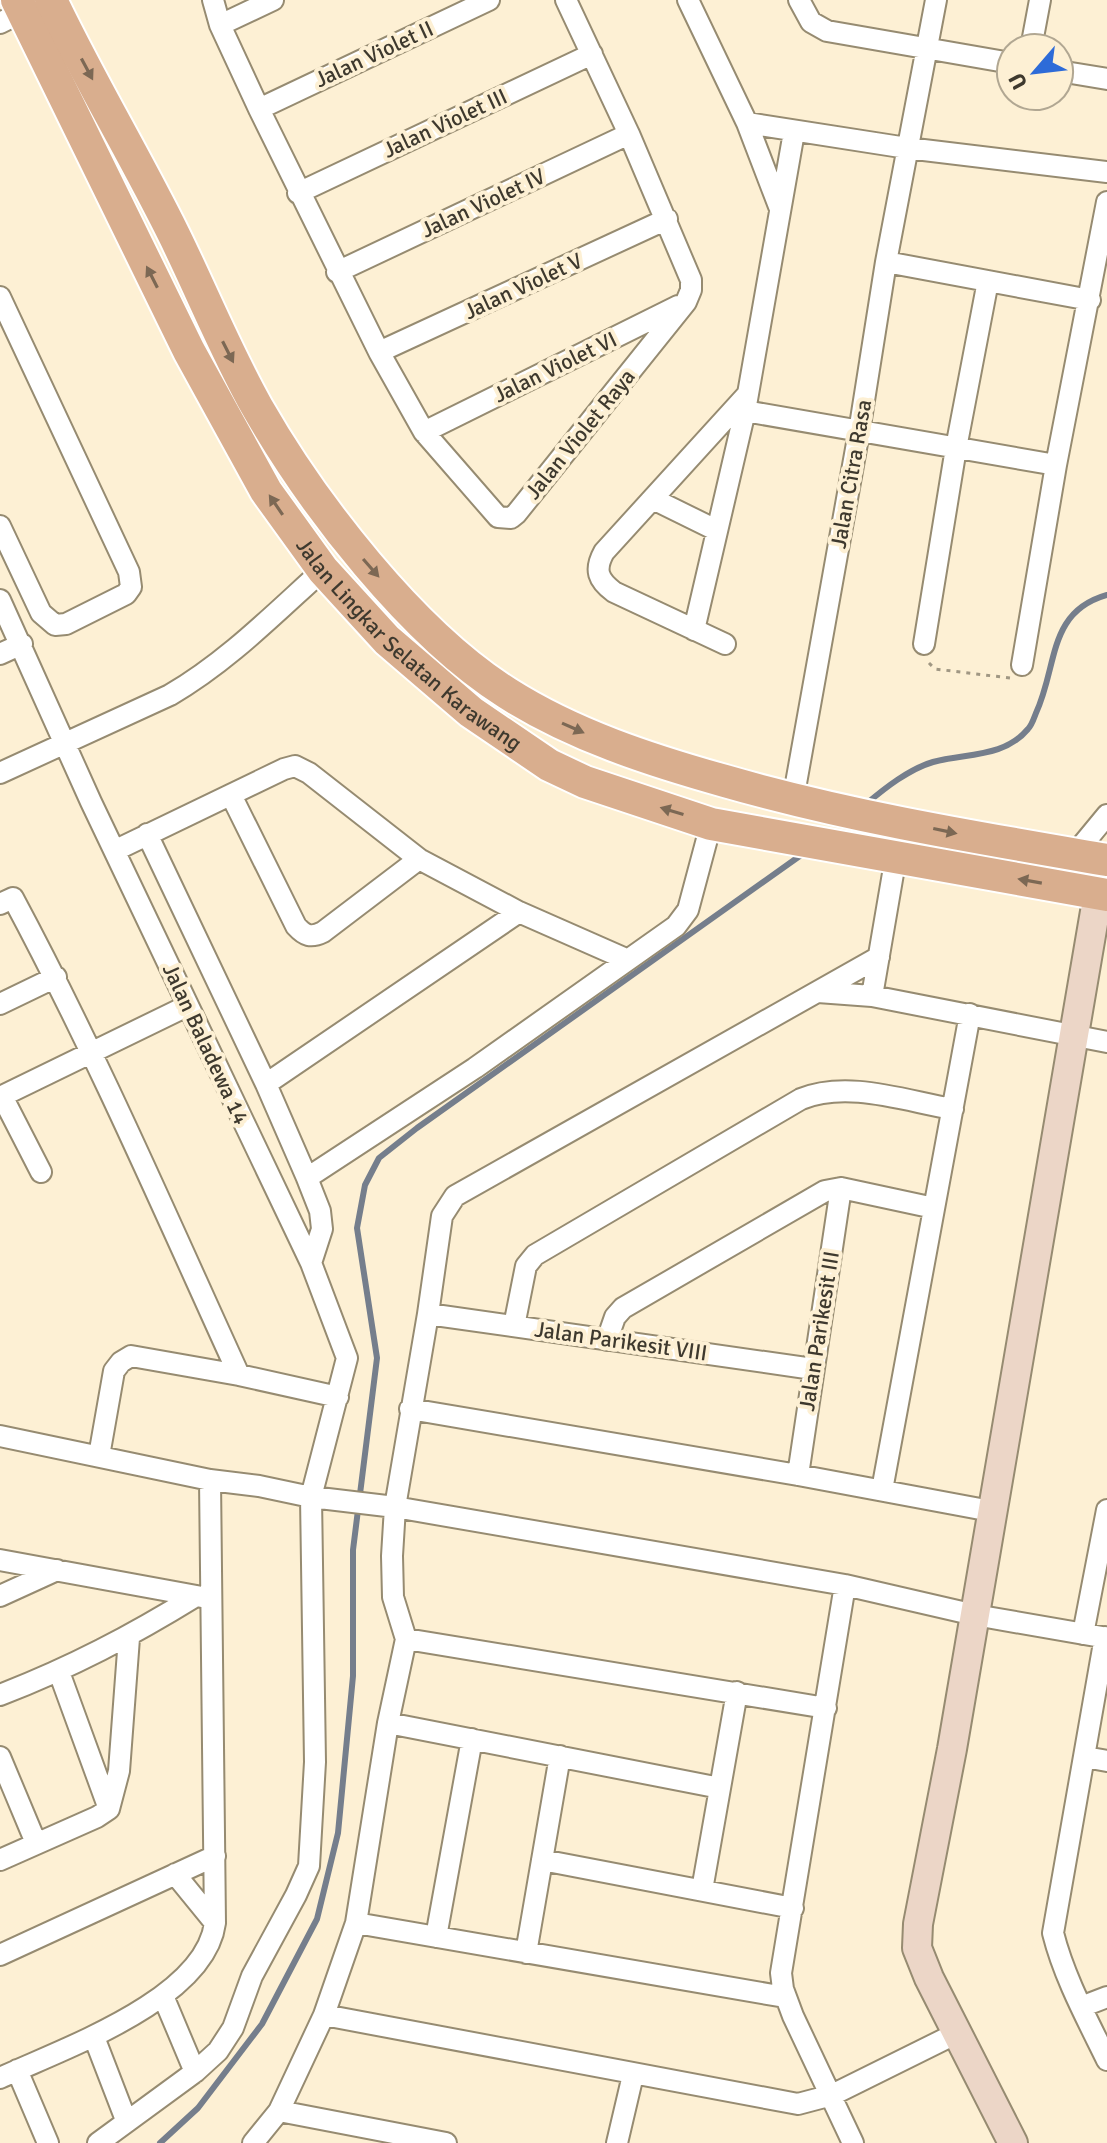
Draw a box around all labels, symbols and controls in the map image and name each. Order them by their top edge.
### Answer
street label: Jalan Violet II [310,15,438,93]
north arrow [995,32,1075,112]
one-way arrow [80,58,93,81]
text: U [1002,68,1033,94]
street label: Jalan Violet III [379,82,511,164]
street label: Jalan Violet IV [417,162,550,244]
street label: Jalan Violet V [460,247,587,325]
one-way arrow [145,265,158,288]
street label: Jalan Violet VI [489,326,621,408]
one-way arrow [221,340,235,363]
street label: Jalan Violet Raya [519,363,641,505]
street label: Jalan Citra Rasa [825,397,877,551]
one-way arrow [269,494,284,516]
street label: Jalan Lingkar Selatan Karawang [291,533,527,756]
one-way arrow [362,559,380,578]
one-way arrow [562,721,585,735]
one-way arrow [660,805,684,817]
one-way arrow [933,826,958,838]
one-way arrow [1017,875,1042,887]
street label: Jalan Baladewa 14 [157,959,255,1129]
street label: Jalan Parikesit III [793,1249,845,1413]
street label: Jalan Parikesit VIII [533,1316,709,1366]

